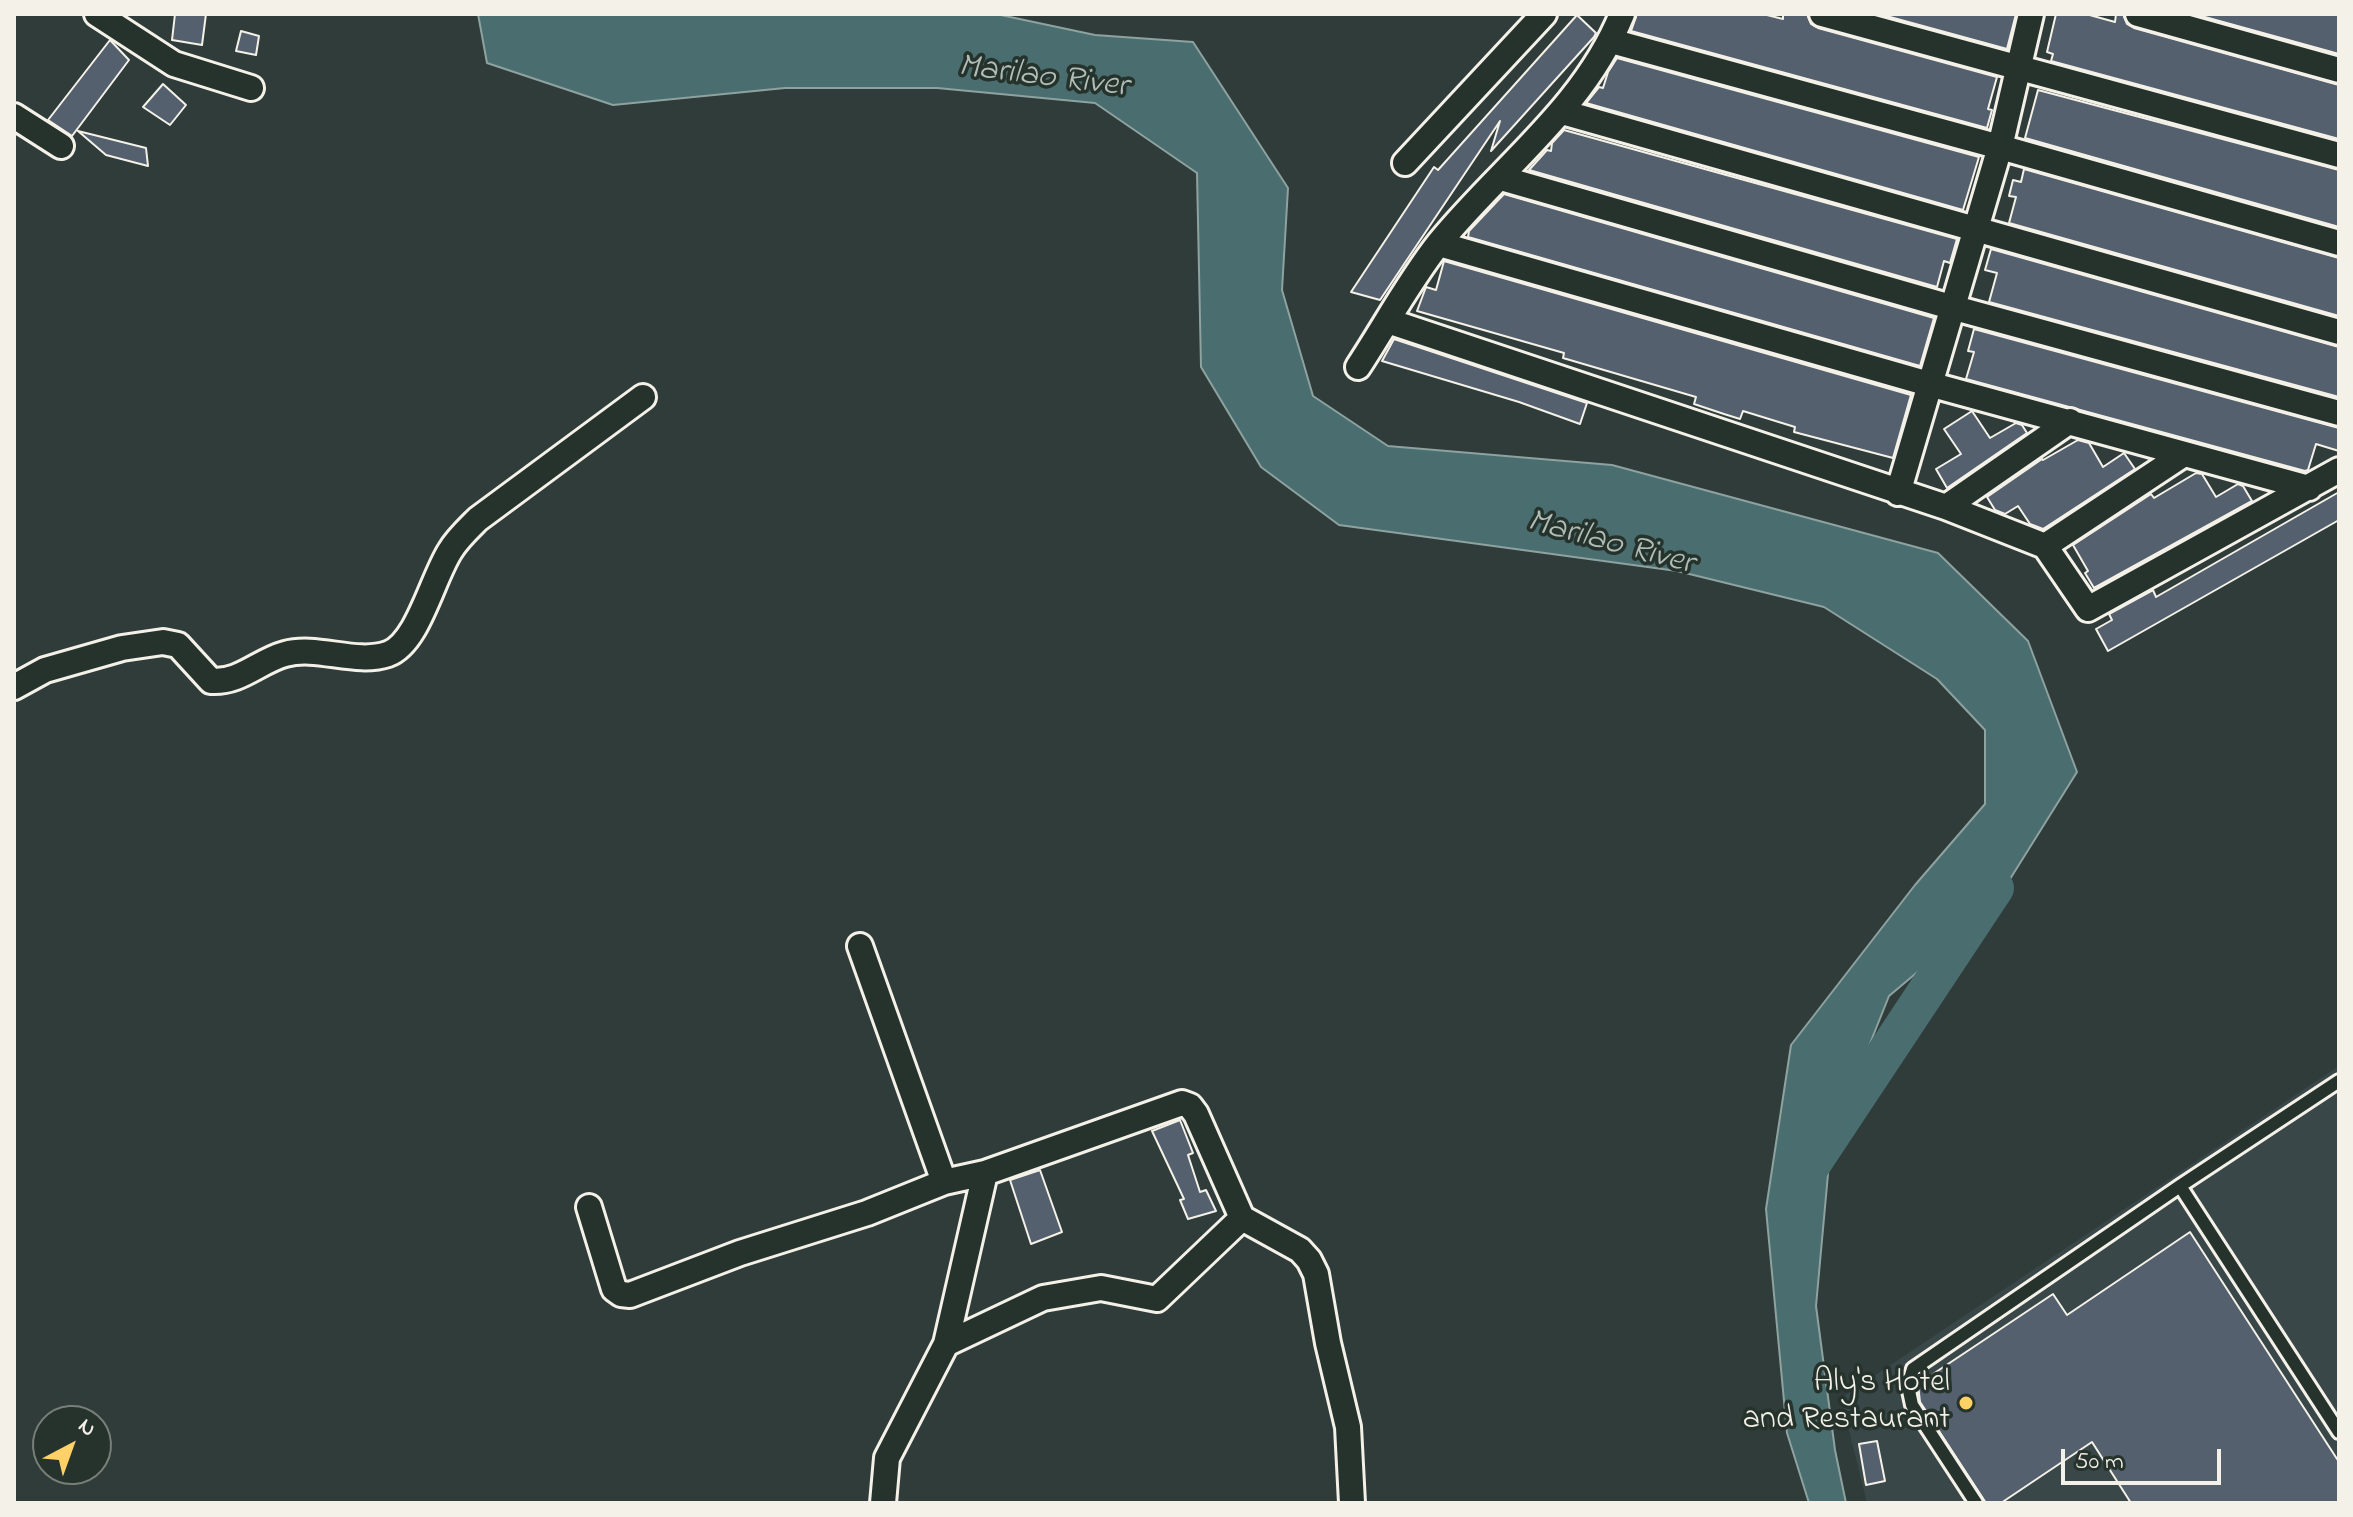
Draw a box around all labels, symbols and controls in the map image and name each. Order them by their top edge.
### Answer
water label: Marilao River [956,48,1130,110]
water label: Marilao River [1522,503,1698,587]
place label: Aly's Hotel and Restaurant [1743,1366,1950,1441]
marker: Aly's Hotel and Restaurant [1957,1394,1975,1412]
north arrow [32,1405,112,1485]
text: N [70,1411,103,1445]
scale bar [2065,1433,2225,1483]
text: 50 m [2075,1445,2124,1480]

